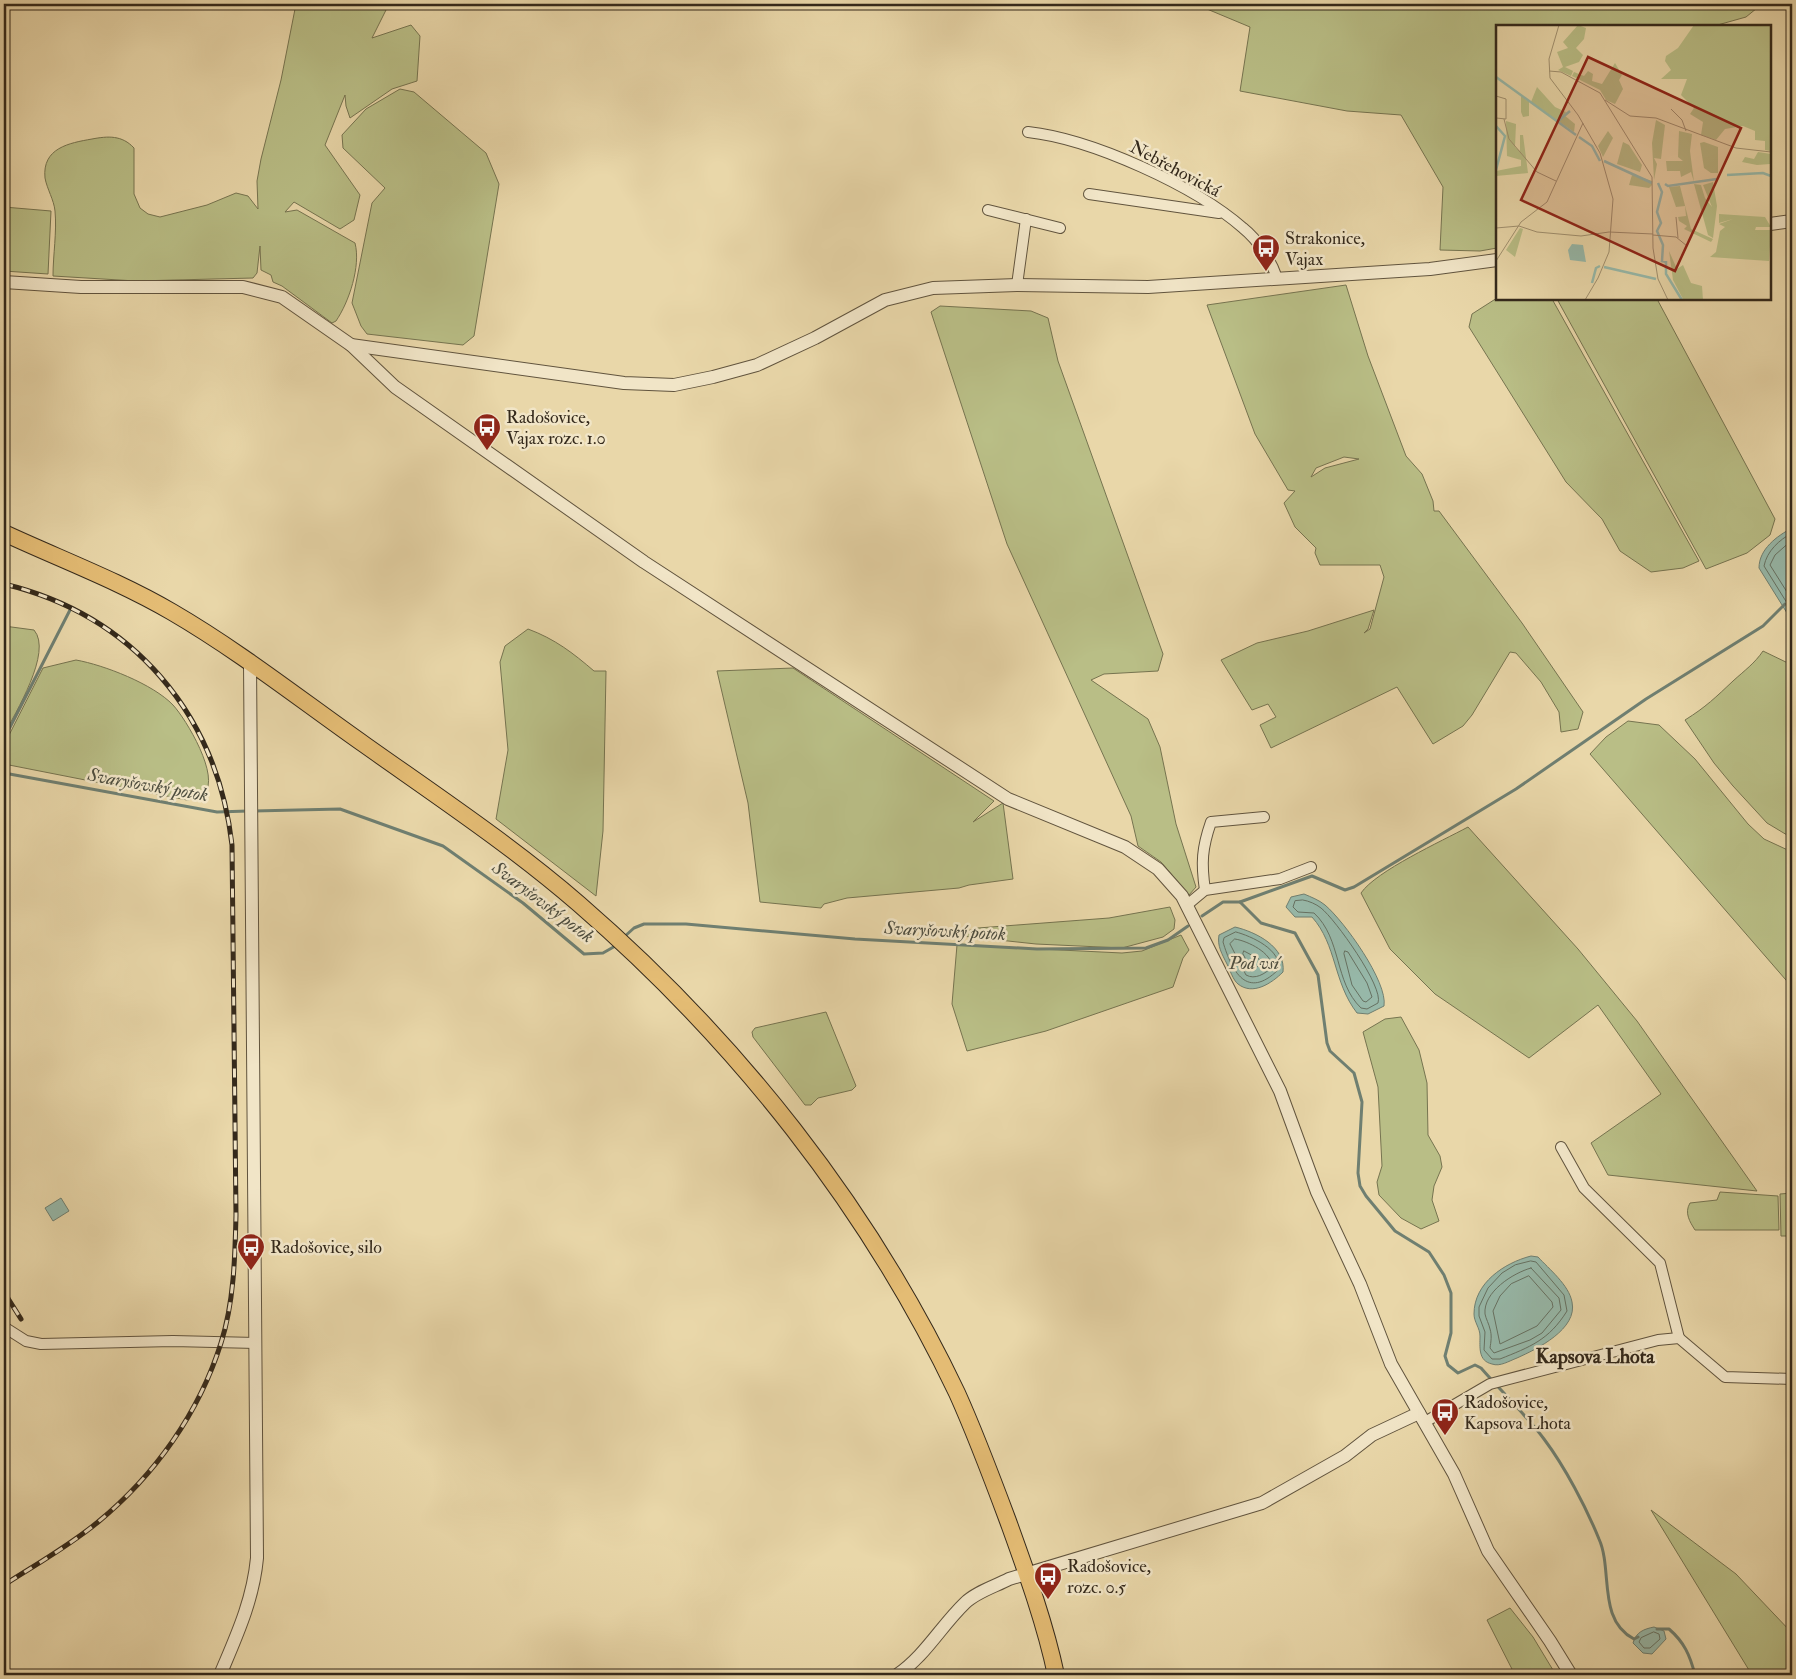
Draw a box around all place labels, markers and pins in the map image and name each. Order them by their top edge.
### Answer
place label: Strakonice, Vajax [1285,227,1365,271]
bus stop icon: Strakonice, Vajax [1251,233,1281,272]
place label: Radošovice, Vajax rozc. 1.0 [506,406,606,450]
bus stop icon: Radošovice, Vajax rozc. 1.0 [472,412,502,451]
bus stop icon: Radošovice, silo [236,1232,266,1271]
place label: Radošovice, silo [270,1236,382,1259]
place label: Radošovice, Kapsova Lhota [1464,1391,1572,1435]
bus stop icon: Radošovice, Kapsova Lhota [1430,1397,1460,1436]
place label: Radošovice, rozc. 0.5 [1067,1555,1151,1599]
bus stop icon: Radošovice, rozc. 0.5 [1033,1561,1063,1600]

